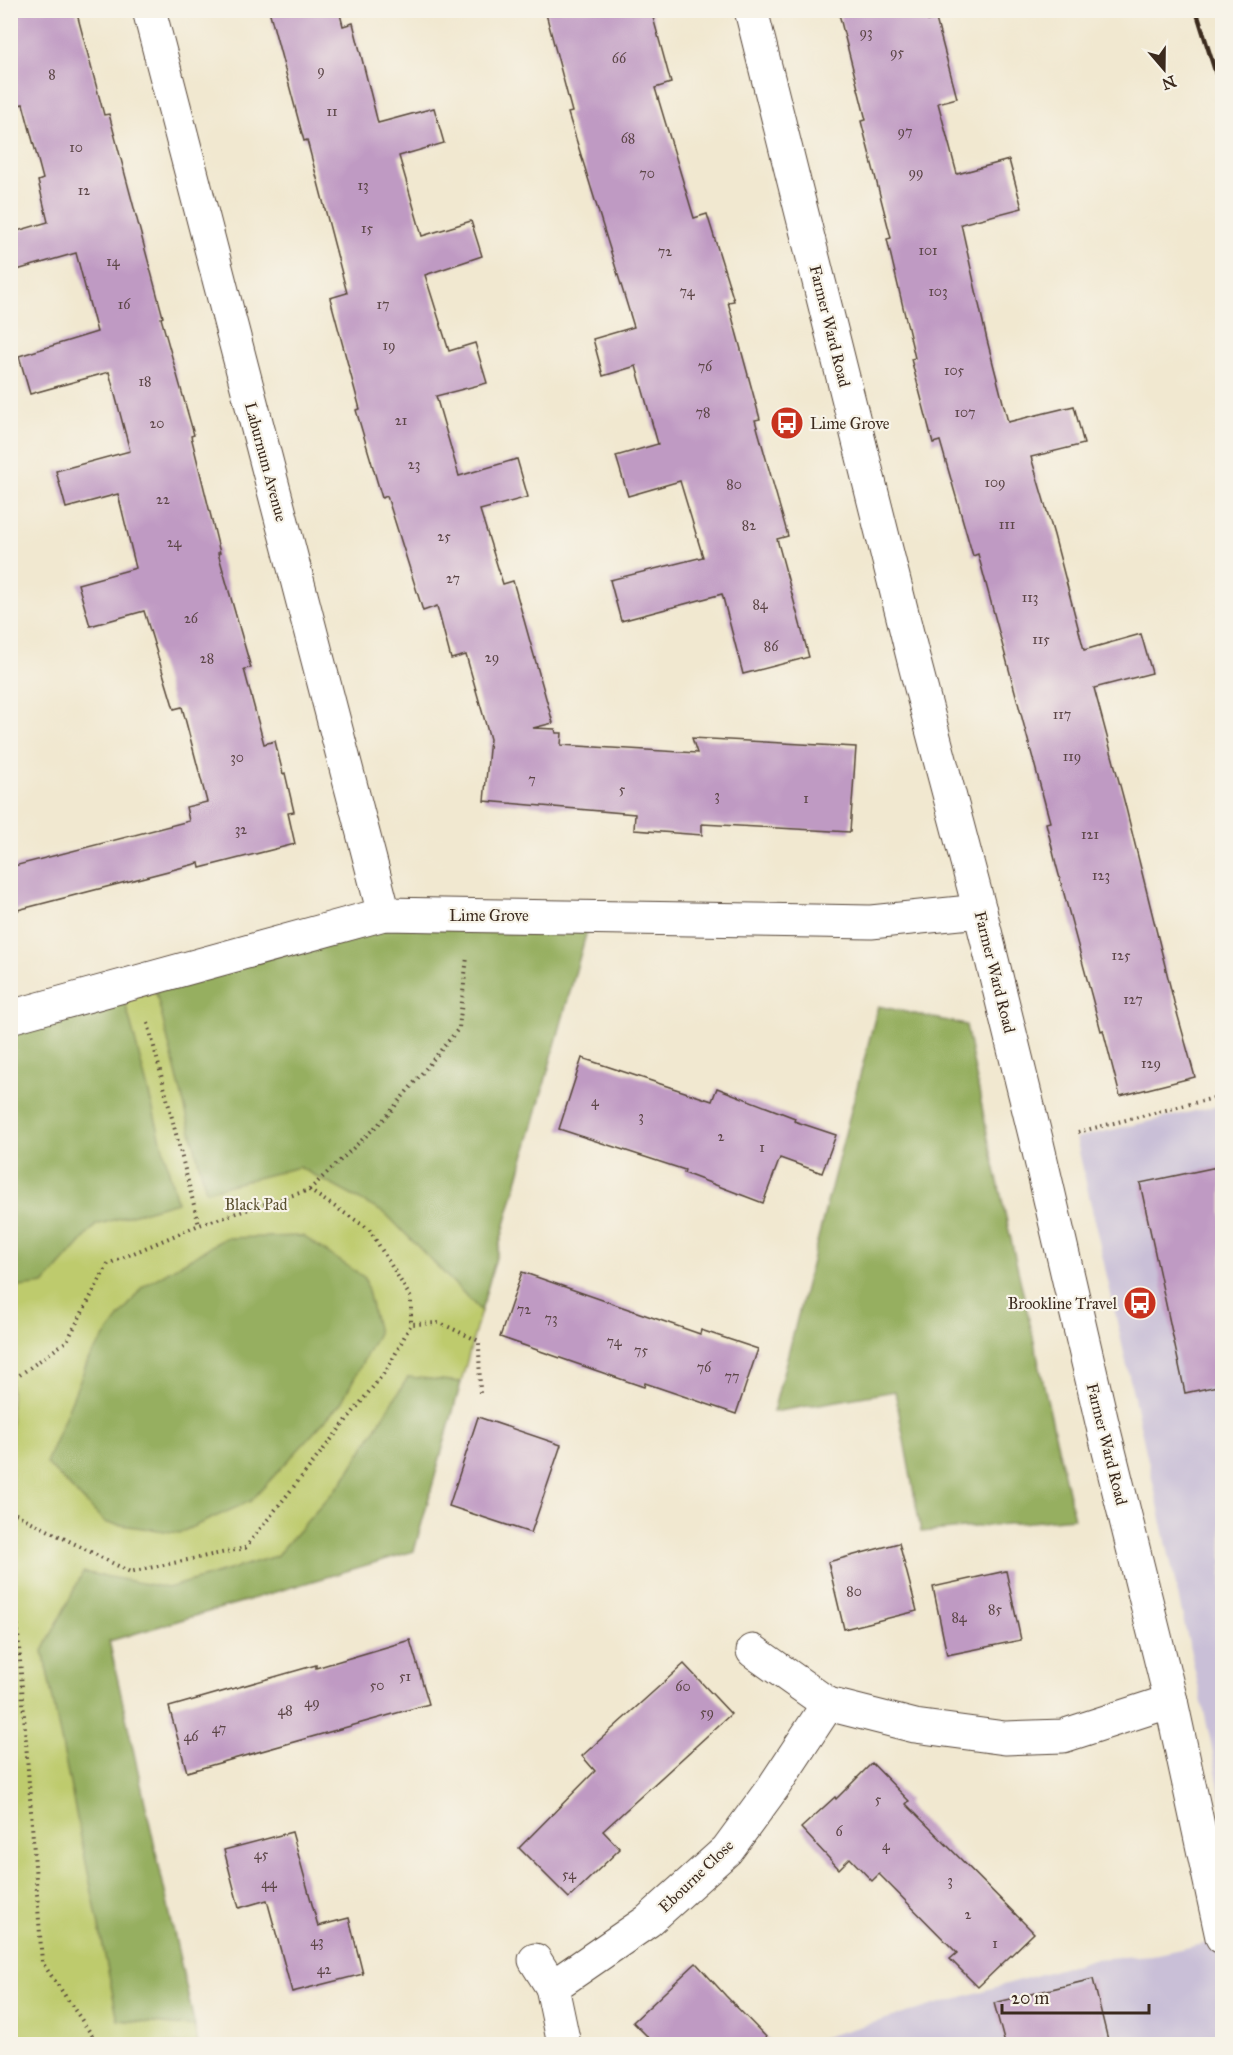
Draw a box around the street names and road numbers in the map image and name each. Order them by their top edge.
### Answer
street label: Farmer Ward Road [806,263,854,389]
street label: Laburnum Avenue [241,400,291,524]
street label: Lime Grove [449,906,529,925]
street label: Farmer Ward Road [971,909,1019,1035]
street label: Farmer Ward Road [1083,1381,1131,1507]
street label: Ebourne Close [655,1835,738,1916]

